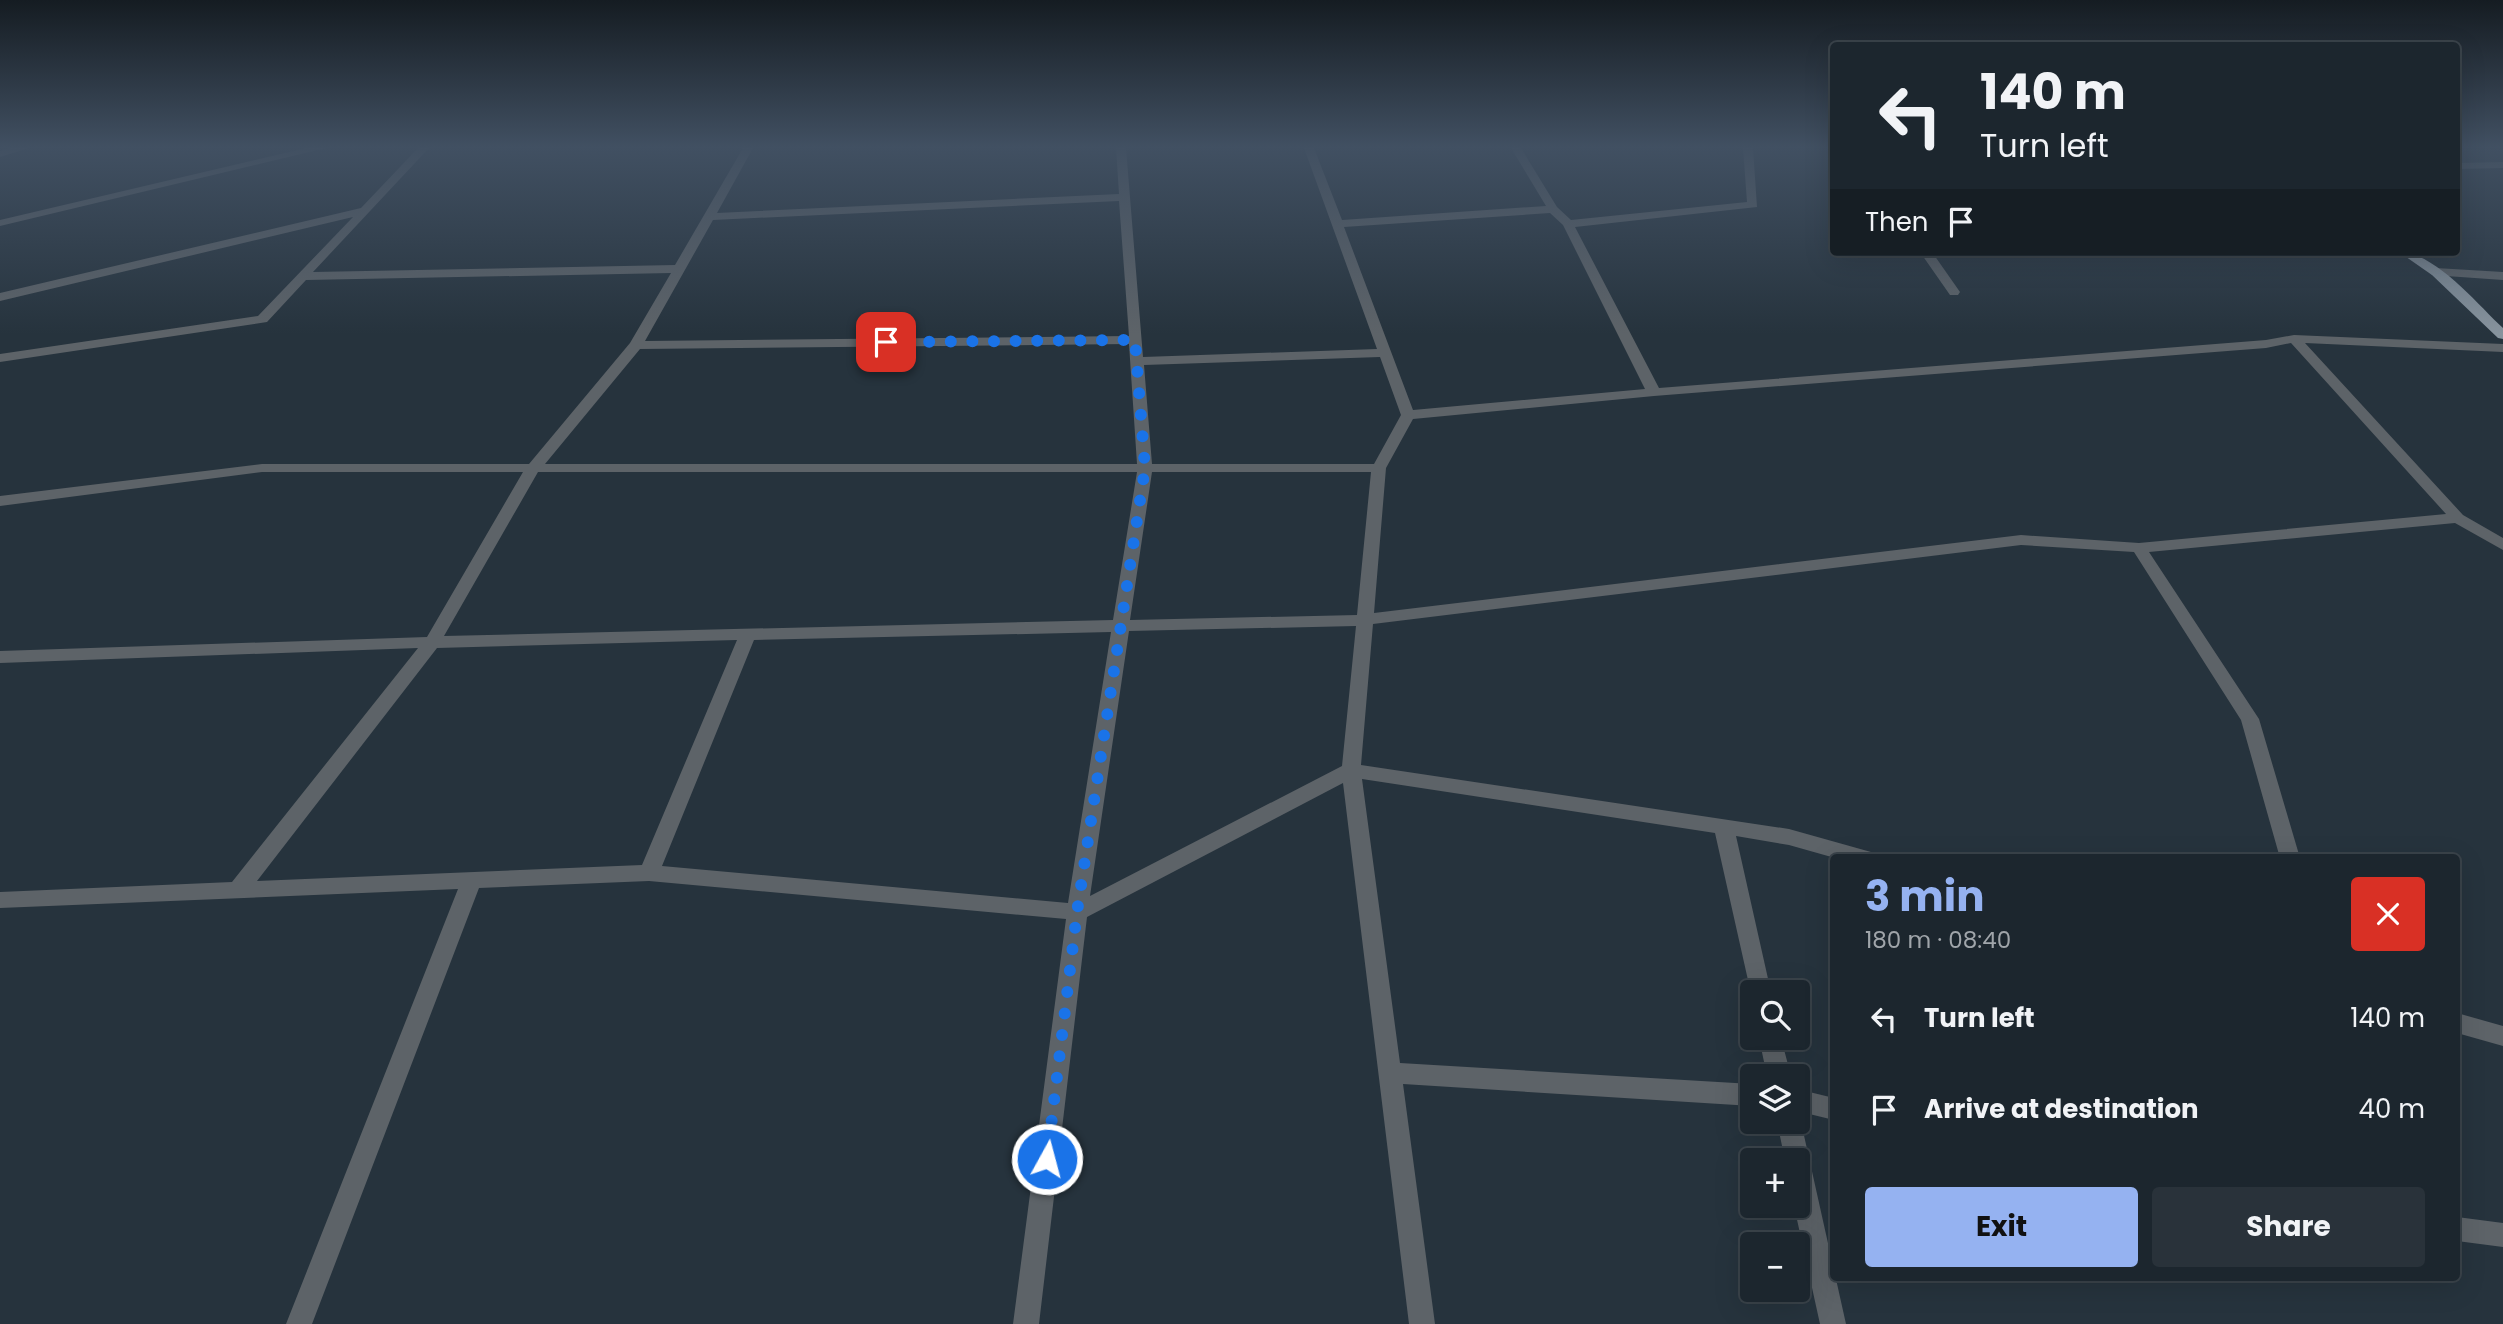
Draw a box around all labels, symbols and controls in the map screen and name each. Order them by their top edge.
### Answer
text: 140 m [1980,58,2126,126]
icon: left [1865,70,1956,161]
text: Turn left [1980,123,2109,168]
icon: arrive [1942,203,1980,241]
text: Then [1865,204,1928,240]
pin [856,312,916,372]
icon: arrive [867,323,905,361]
text: 3 min [1865,867,1985,926]
button: close [2351,877,2425,951]
text: 180 m · 08:40 [1865,924,2011,956]
map controls [1740,980,1810,1302]
button: search [1740,980,1810,1050]
icon: left [1865,1000,1903,1038]
text: Turn left [1924,1000,2035,1036]
text: 140 m [2350,1000,2425,1036]
button: layers [1740,1064,1810,1134]
icon: arrive [1865,1091,1903,1129]
text: Arrive at destination [1924,1091,2199,1127]
text: 40 m [2359,1091,2425,1127]
position arrow [1010,1122,1084,1196]
button: + [1740,1148,1810,1218]
button: Exit [1865,1187,2138,1267]
button: Share [2152,1187,2425,1267]
button: − [1740,1232,1810,1302]

